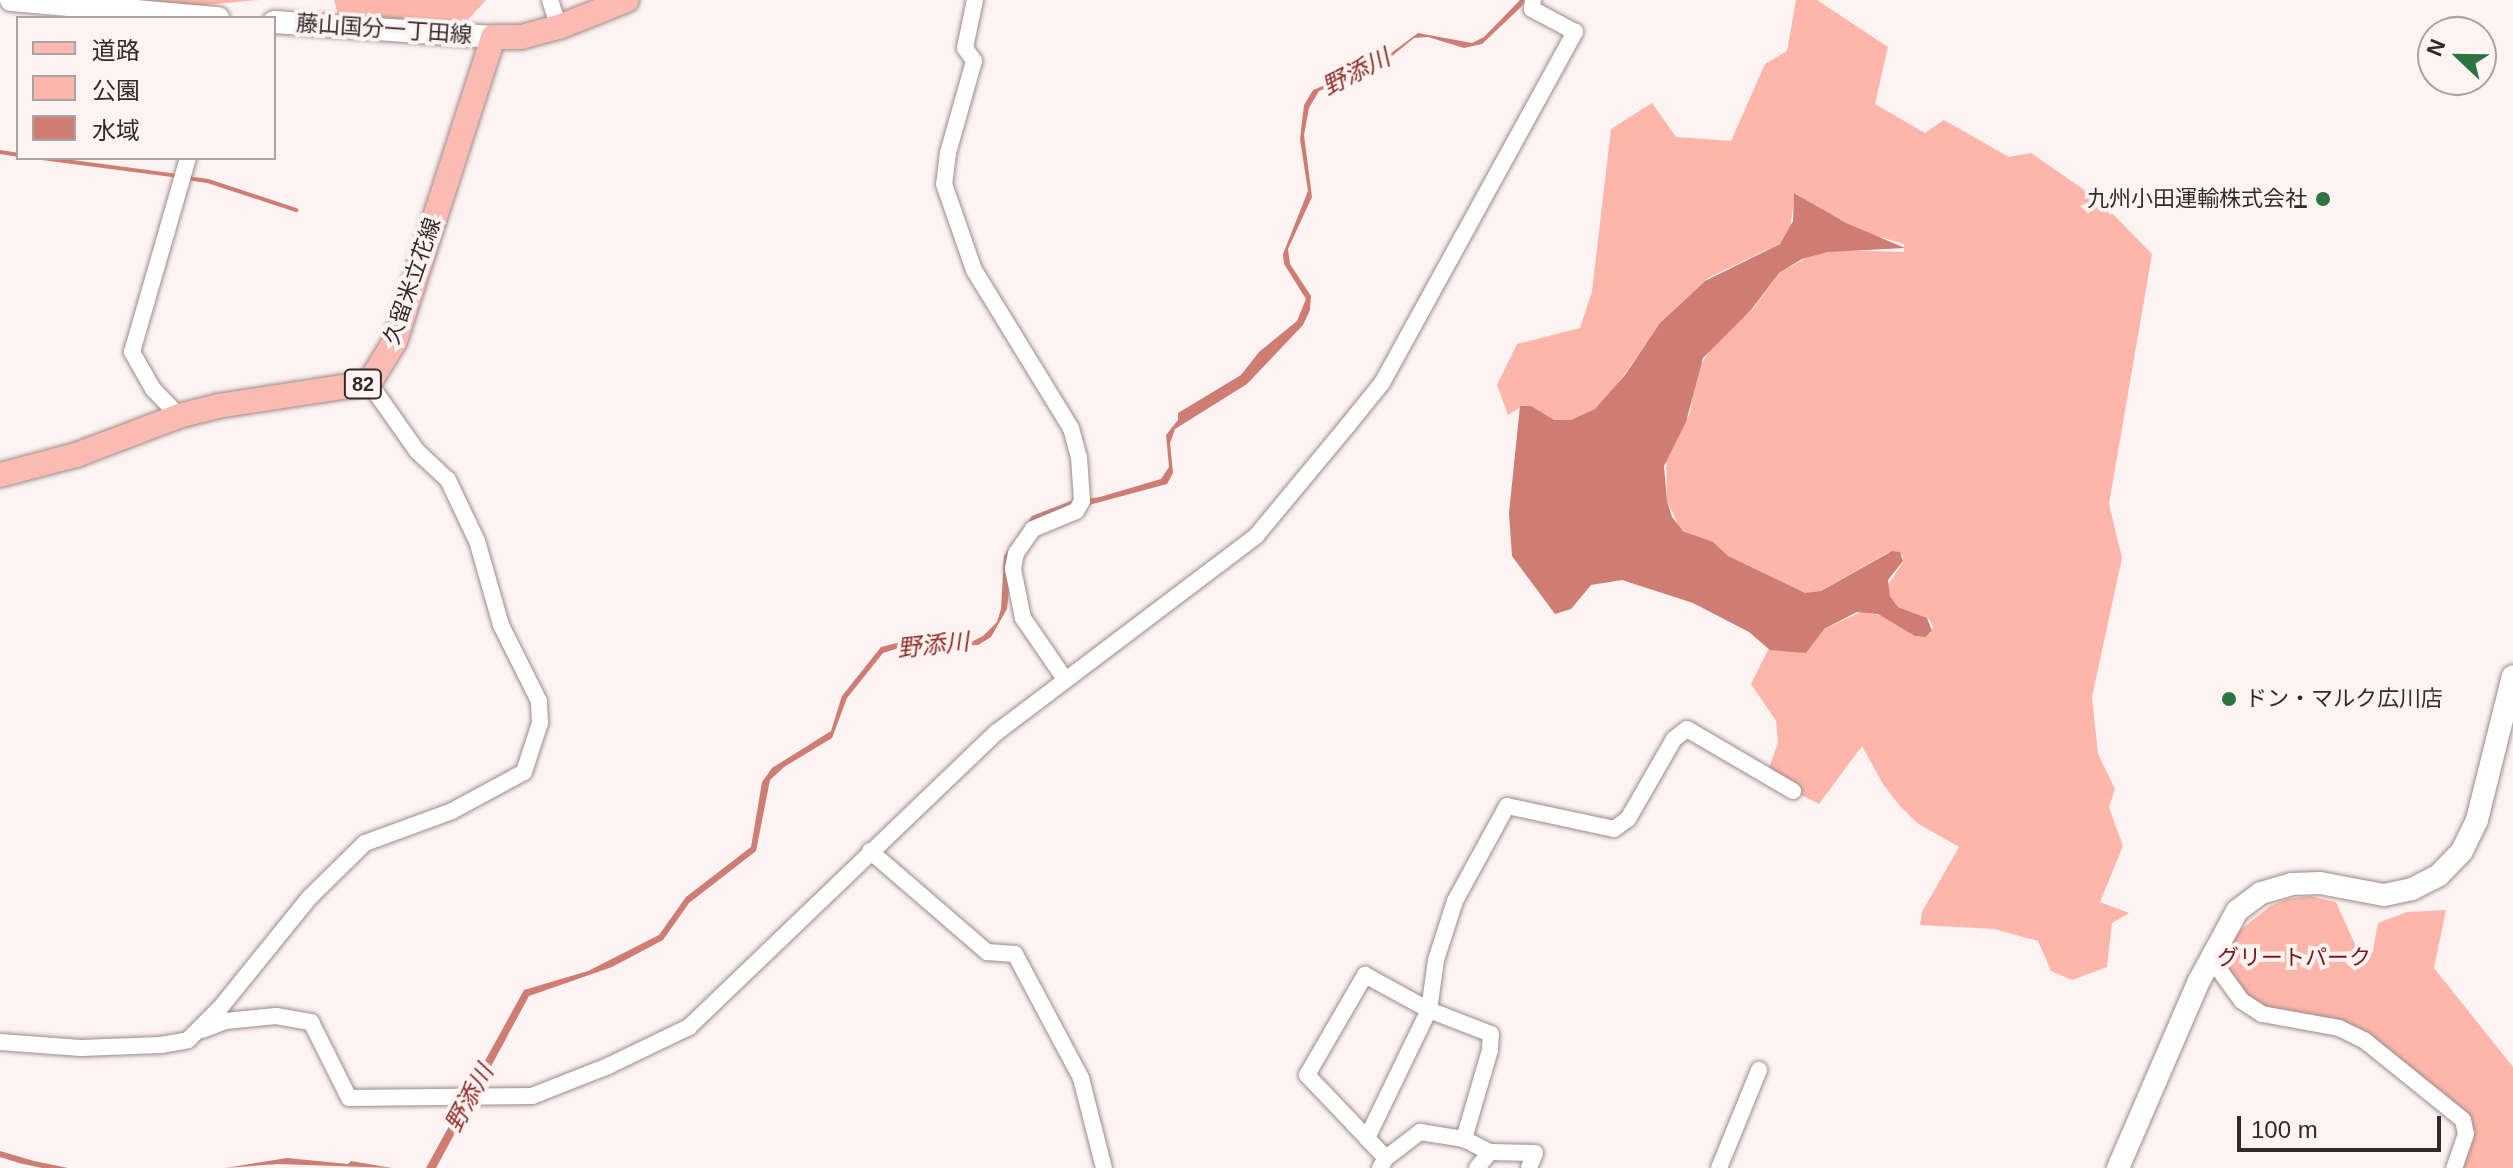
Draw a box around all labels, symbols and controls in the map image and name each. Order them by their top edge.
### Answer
street label: 藤山国分一丁田線 [295,10,473,48]
legend [16,16,276,160]
north arrow [2417,16,2497,96]
text: N [2422,36,2451,60]
text: 道路 [92,37,140,64]
water label: 野添川 [1317,43,1395,101]
text: 公園 [92,77,140,104]
text: 水域 [92,117,140,144]
place label: 九州小田運輸株式会社 [2087,186,2307,212]
marker: 九州小田運輸株式会社 [2314,190,2332,208]
street label: 久留米立花線 [378,214,446,348]
road number: 82 [343,368,383,400]
water label: 野添川 [896,627,970,663]
place label: ドン・マルク広川店 [2245,686,2443,712]
marker: ドン・マルク広川店 [2220,690,2238,708]
park label: グリートパーク [2217,945,2371,971]
water label: 野添川 [439,1060,499,1136]
scale bar [2241,1100,2445,1150]
text: 100 m [2251,1116,2318,1143]

